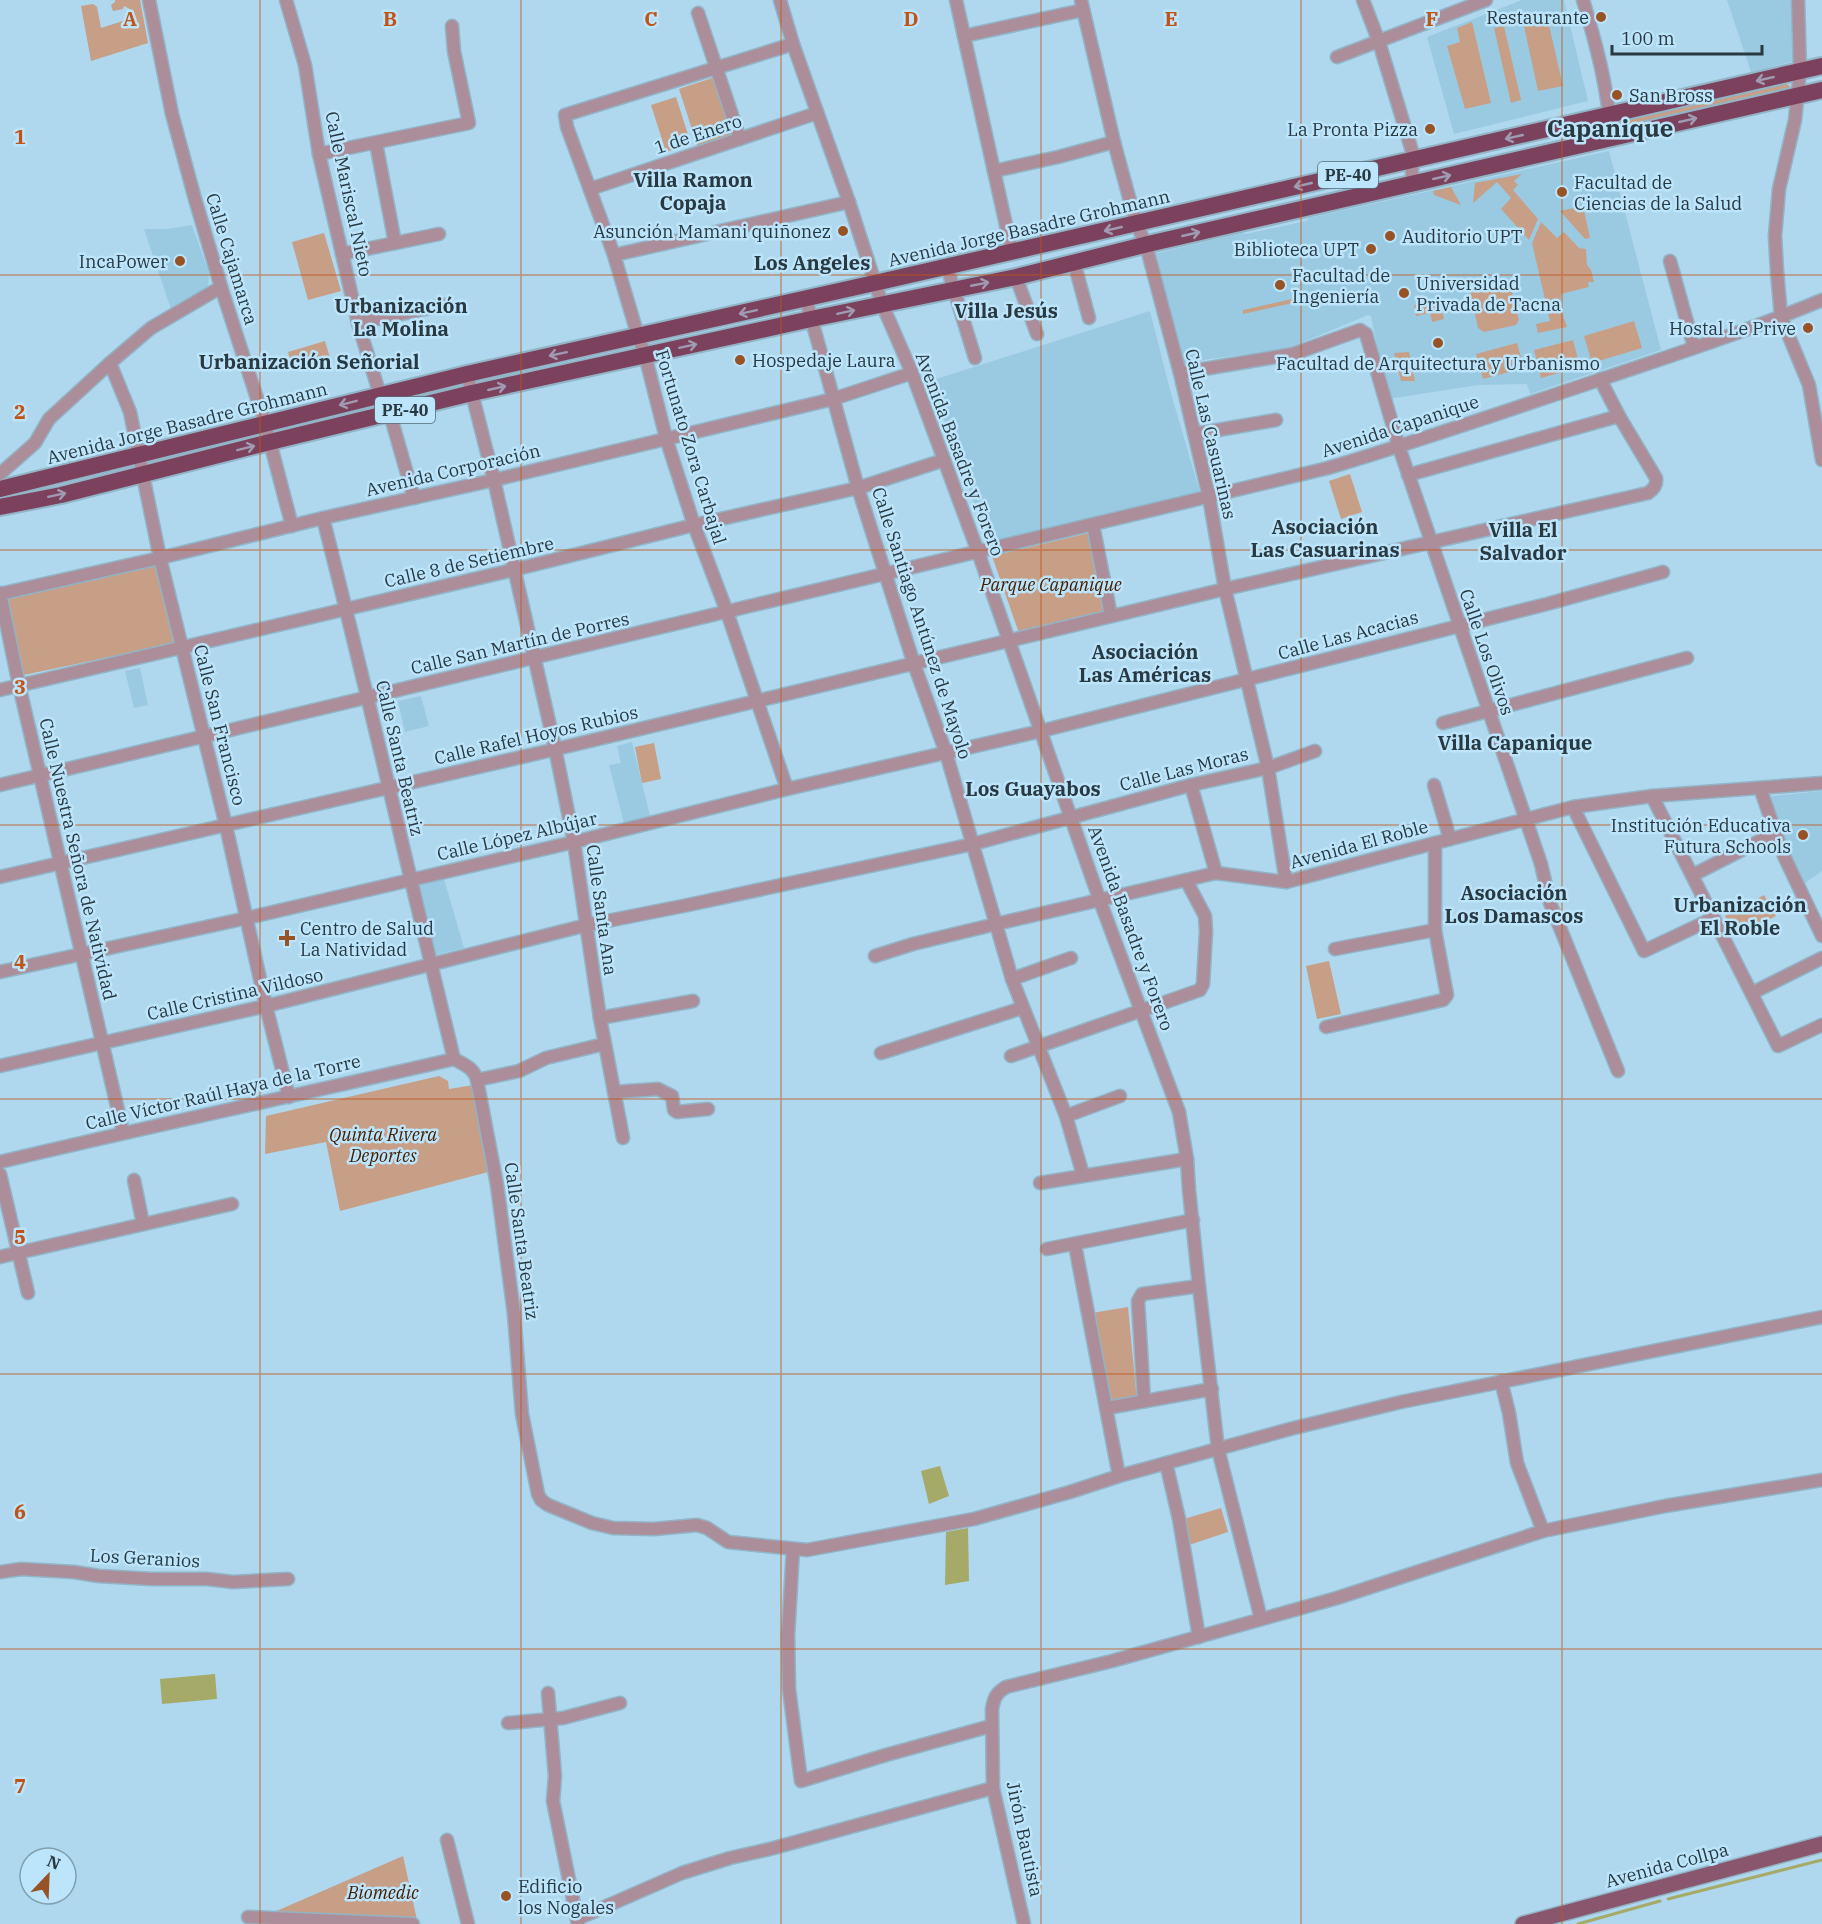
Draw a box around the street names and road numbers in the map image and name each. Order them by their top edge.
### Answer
street label: Calle Mariscal Nieto [320,109,378,279]
street label: 1 de Enero [651,109,745,159]
road number: PE-40 [1318,162,1378,188]
street label: Avenida Jorge Basadre Grohmann [886,184,1172,272]
street label: Calle Cajamarca [201,190,263,328]
street label: Fortunato Zora Carbajal [650,347,732,547]
street label: Calle Las Casuarinas [1180,347,1242,521]
street label: Avenida Basadre y Forero [910,349,1010,559]
street label: Avenida Jorge Basadre Grohmann [44,377,330,469]
street label: Avenida Capanique [1318,390,1482,462]
road number: PE-40 [375,397,435,423]
street label: Avenida Corporación [363,439,543,501]
street label: Calle Santiago Antúnez de Mayolo [867,484,977,762]
street label: Calle 8 de Setiembre [382,531,556,593]
street label: Calle Los Olivos [1455,586,1519,718]
street label: Calle Las Acacias [1275,605,1421,665]
street label: Calle San Martín de Porres [408,607,632,679]
street label: Calle San Francisco [189,642,251,808]
street label: Calle Santa Beatriz [371,678,429,838]
street label: Calle Rafel Hoyos Rubios [432,700,640,770]
street label: Calle Nuestra Señora de Natividad [34,716,122,1002]
street label: Calle Las Moras [1117,742,1251,796]
street label: Calle López Albújar [435,806,599,866]
street label: Avenida El Roble [1287,815,1431,873]
street label: Avenida Basadre y Forero [1083,822,1179,1034]
street label: Calle Santa Ana [581,843,623,977]
street label: Calle Cristina Vildoso [145,963,325,1025]
street label: Calle Víctor Raúl Haya de la Torre [83,1049,363,1135]
street label: Calle Santa Beatriz [500,1161,544,1321]
street label: Los Geranios [89,1544,201,1572]
street label: Jirón Bautista [1002,1779,1048,1899]
street label: Avenida Collpa [1603,1837,1731,1892]

